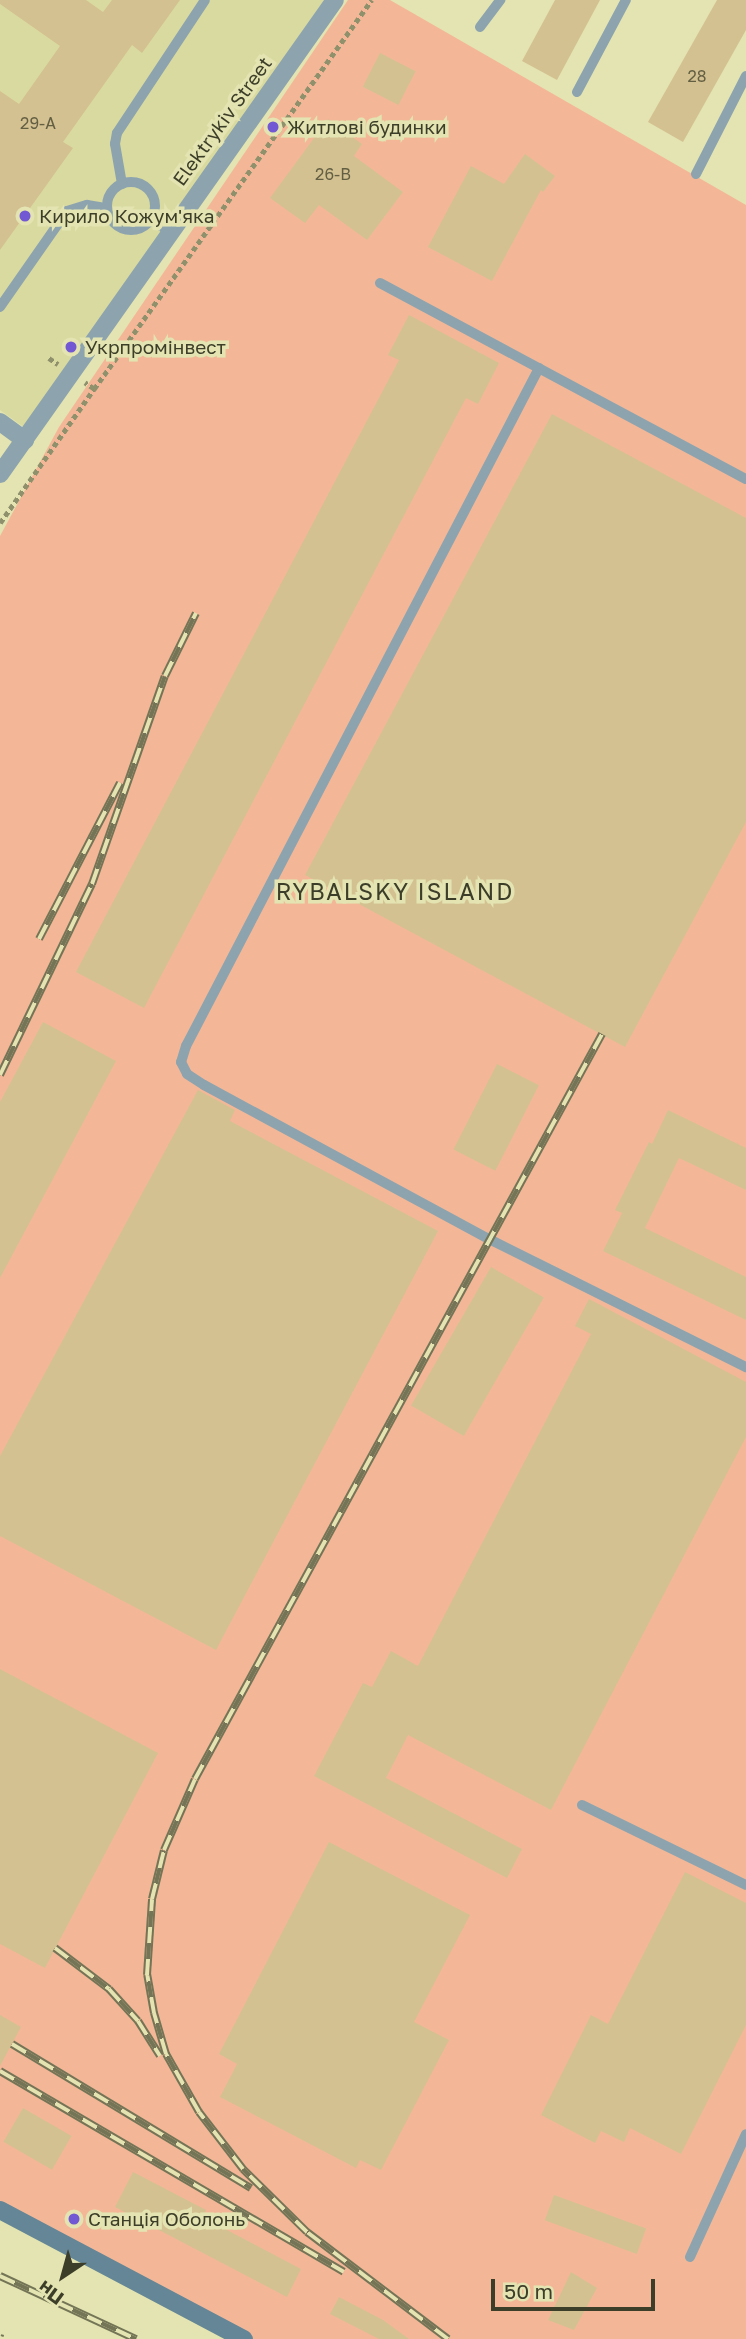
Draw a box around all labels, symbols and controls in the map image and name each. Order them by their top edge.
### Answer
street label: Elektrykiv Street [168,52,276,190]
house number: 28 [687,66,707,86]
house number: 29-А [20,113,56,133]
place label: Житлові будинки [287,116,447,138]
marker: Житлові будинки [265,119,281,135]
house number: 26-В [315,164,351,184]
place label: Кирило Кожум'яка [39,205,215,227]
marker: Кирило Кожум'яка [17,208,33,224]
place label: Укрпромінвест [85,336,226,358]
marker: Укрпромінвест [63,339,79,355]
district label: RYBALSKY ISLAND [278,877,512,905]
place label: Cтанція Оболонь [88,2208,245,2230]
marker: Cтанція Оболонь [66,2211,82,2227]
north arrow [28,2241,98,2311]
scale bar [494,2266,658,2310]
text: Пн [33,2276,68,2310]
text: 50 m [504,2278,553,2304]

